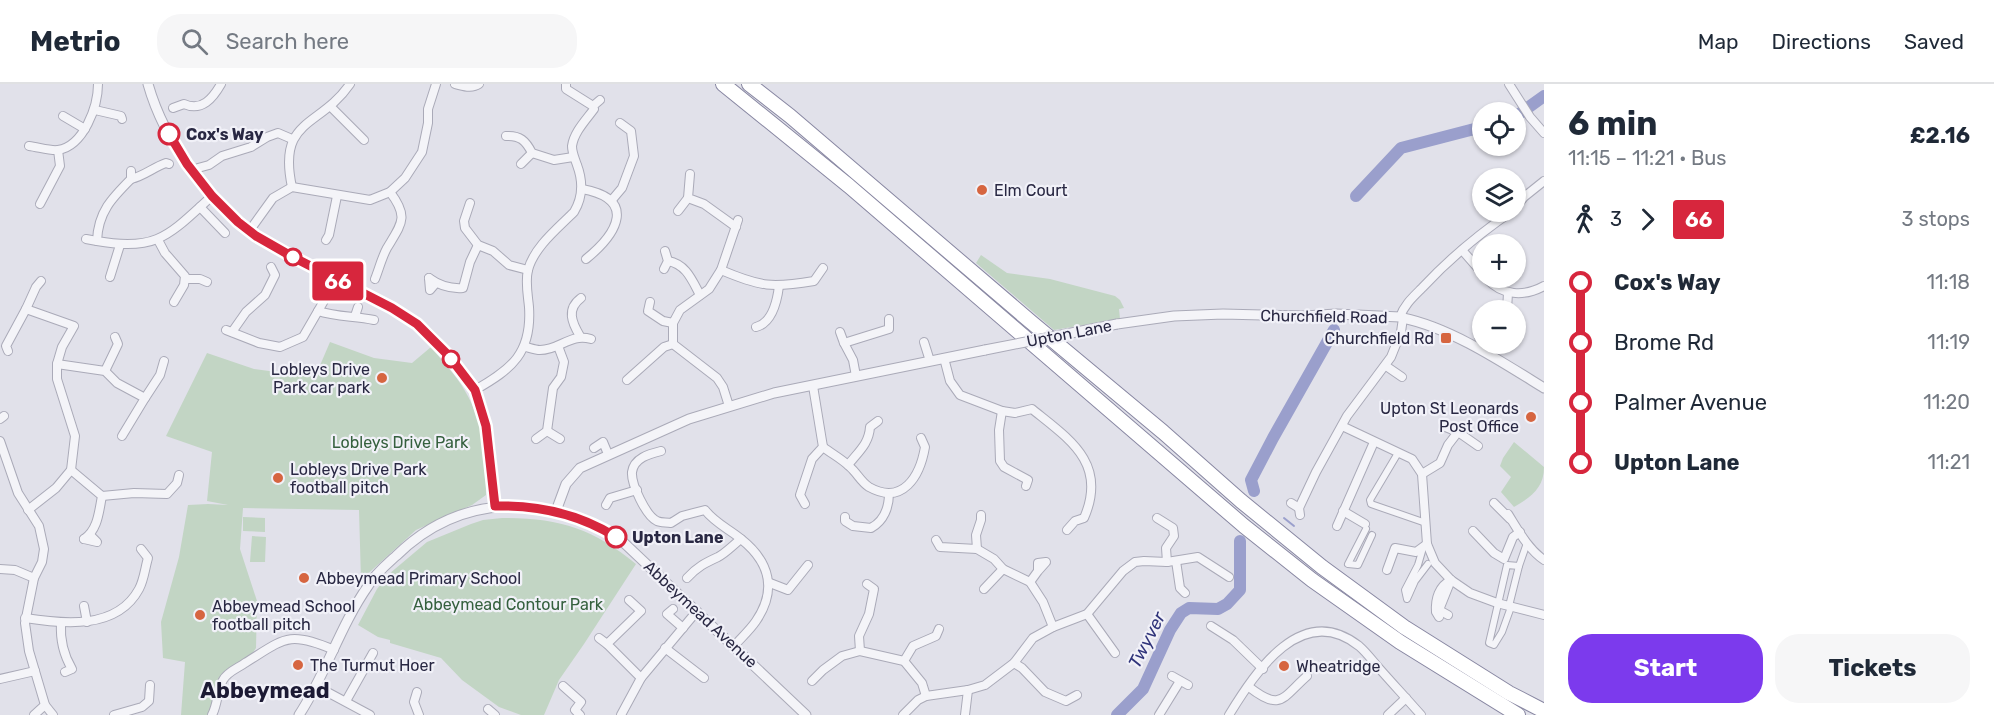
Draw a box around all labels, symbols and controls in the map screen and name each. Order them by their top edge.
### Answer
search box [157,14,577,68]
text: Metrio [30,25,121,58]
icon: search [178,25,211,58]
text: Search here [226,28,349,55]
text: Map [1698,29,1739,54]
text: Directions [1772,29,1871,54]
text: Saved [1904,29,1964,54]
map controls [1472,102,1526,354]
button: locate [1472,102,1526,156]
text: 6 min [1568,104,1657,143]
text: £2.16 [1910,122,1970,149]
marker: Cox's Way [158,123,180,145]
place label: Cox's Way [186,125,264,144]
text: 11:15 – 11:21 · Bus [1568,146,1727,170]
button: layers [1472,168,1526,222]
place label: Elm Court [994,181,1068,200]
marker: Elm Court [975,183,989,197]
icon: walk [1568,203,1601,236]
icon: forward [1631,203,1664,236]
text: 3 [1610,207,1622,231]
text: 66 [1685,207,1712,232]
text: 3 stops [1901,207,1970,231]
button: + [1472,234,1526,288]
unlabelled marker [284,248,302,266]
line badge: 66 [311,262,365,300]
text: 66 [324,269,352,294]
text: Cox's Way [1614,269,1721,296]
text: 11:18 [1926,270,1970,294]
button: − [1472,300,1526,354]
street label: Churchfield Road [1260,306,1388,327]
street label: Upton Lane [1025,316,1113,351]
place label: Churchfield Rd [1325,329,1434,348]
text: Brome Rd [1614,329,1714,356]
text: 11:19 [1927,330,1970,354]
marker: Churchfield Rd [1439,331,1453,345]
unlabelled marker [442,350,460,368]
place label: Lobleys Drive Park car park [271,360,371,397]
marker: Lobleys Drive Park car park [375,371,389,385]
text: Palmer Avenue [1614,389,1767,416]
text: 11:20 [1923,390,1970,414]
place label: Upton St Leonards Post Office [1380,399,1519,436]
marker: Upton St Leonards Post Office [1524,410,1538,424]
park label: Lobleys Drive Park [332,433,469,452]
text: Upton Lane [1614,449,1740,476]
text: 11:21 [1927,450,1970,474]
place label: Lobleys Drive Park football pitch [290,460,427,497]
marker: Lobleys Drive Park football pitch [271,471,285,485]
marker: Upton Lane [605,526,627,548]
place label: Upton Lane [632,528,723,547]
street label: Abbeymead Avenue [640,557,761,672]
place label: Abbeymead Primary School [316,569,521,588]
marker: Abbeymead Primary School [297,571,311,585]
park label: Abbeymead Contour Park [413,595,604,614]
place label: Abbeymead School football pitch [212,597,355,634]
water label: Twyver [1124,607,1171,672]
marker: Abbeymead School football pitch [193,608,207,622]
button: Start [1568,634,1763,703]
button: Tickets [1775,634,1970,703]
place label: The Turmut Hoer [310,656,435,675]
place label: Wheatridge [1296,657,1381,676]
marker: The Turmut Hoer [291,658,305,672]
marker: Wheatridge [1277,659,1291,673]
district label: Abbeymead [200,677,330,704]

